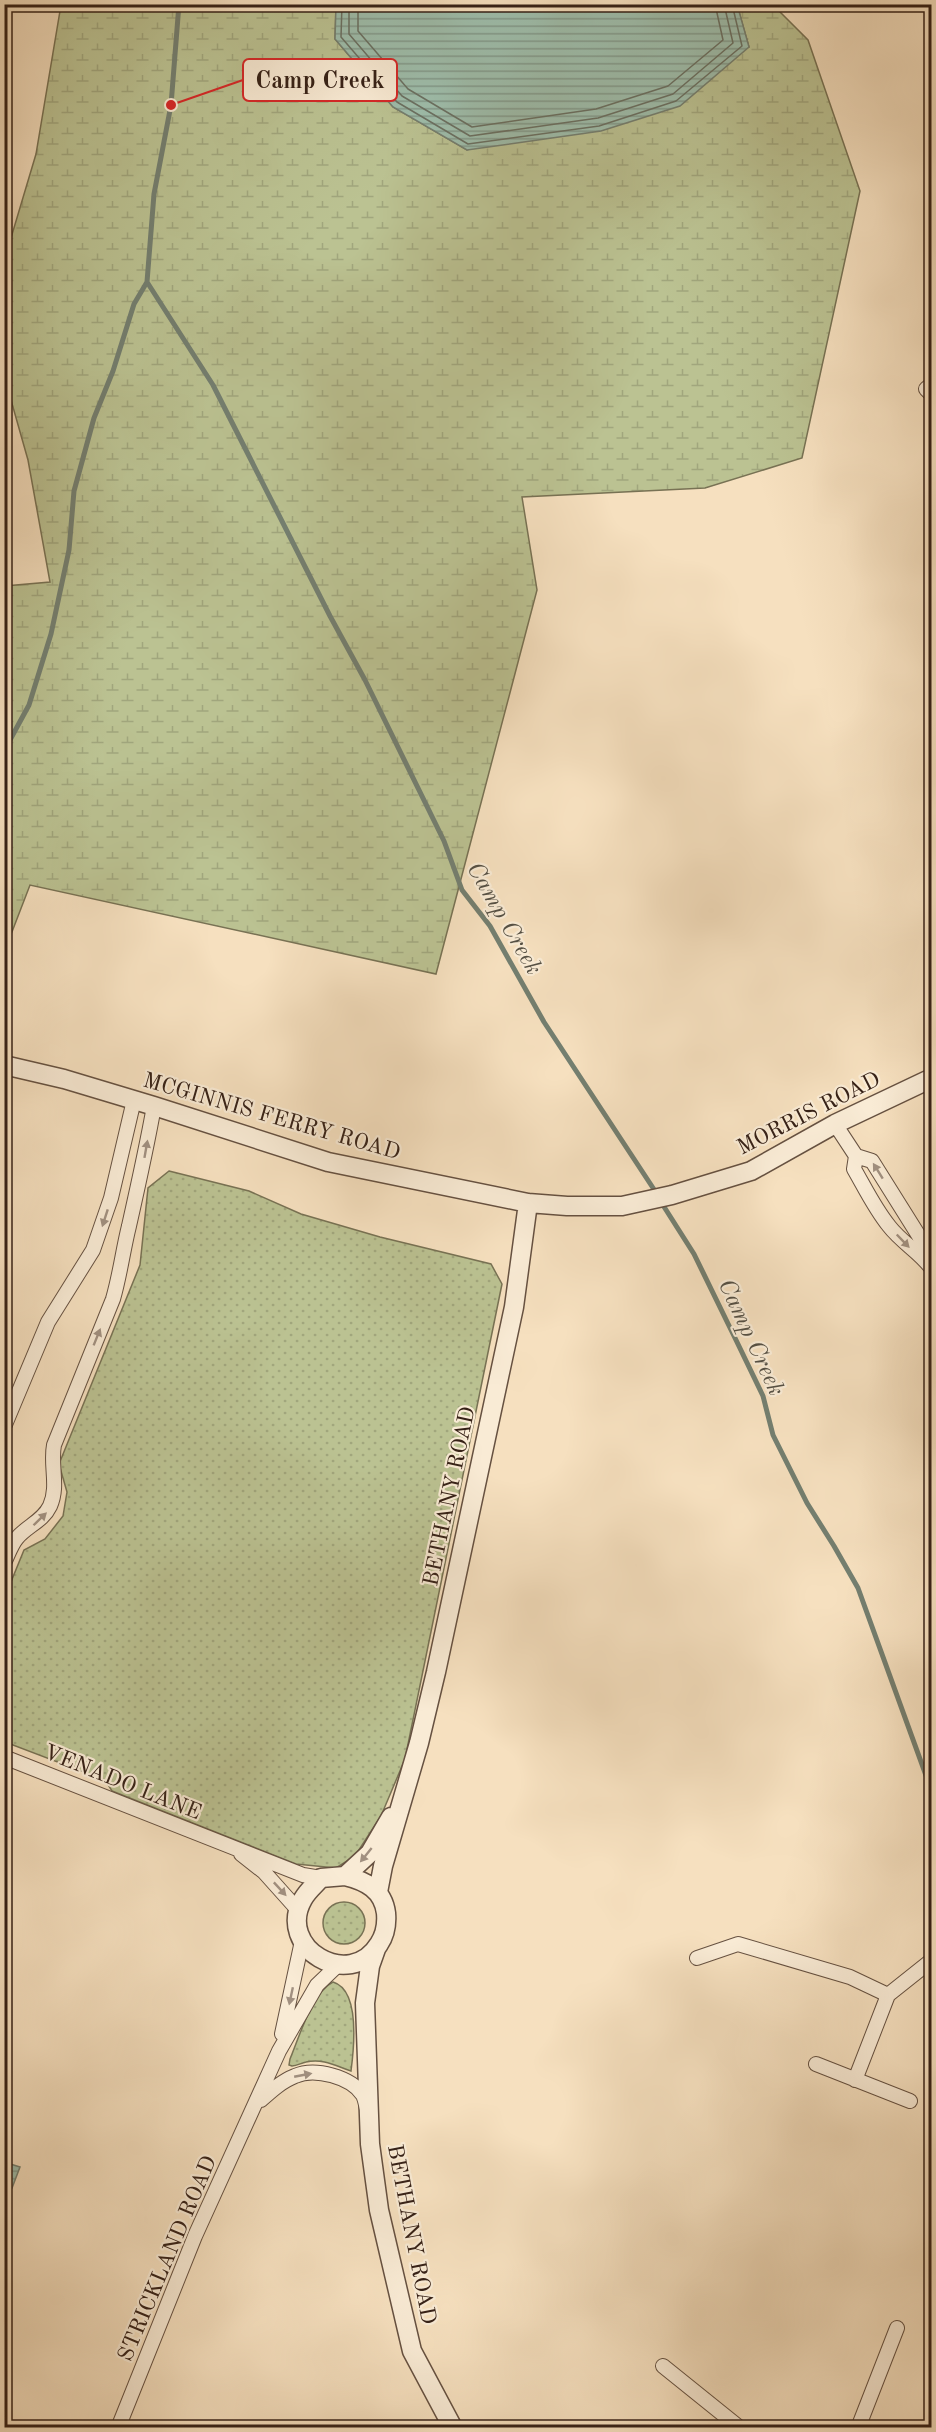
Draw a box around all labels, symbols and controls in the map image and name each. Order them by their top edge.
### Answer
callout: Camp Creek [243,59,397,101]
text: Camp Creek [255,70,385,94]
water label: Camp Creek [461,859,545,979]
street label: MORRIS ROAD [734,1068,884,1159]
street label: MCGINNIS FERRY ROAD [140,1070,403,1164]
one-way arrow [142,1139,151,1158]
one-way arrow [873,1162,884,1179]
one-way arrow [99,1209,109,1227]
one-way arrow [896,1234,910,1249]
water label: Camp Creek [713,1276,788,1400]
one-way arrow [93,1328,102,1346]
street label: BETHANY ROAD [420,1405,480,1588]
one-way arrow [32,1512,46,1526]
street label: VENADO LANE [40,1741,204,1824]
one-way arrow [360,1847,373,1862]
one-way arrow [273,1881,286,1896]
one-way arrow [286,1987,295,2006]
one-way arrow [294,2070,313,2079]
street label: BETHANY ROAD [383,2142,439,2326]
street label: STRICKLAND ROAD [115,2153,221,2365]

